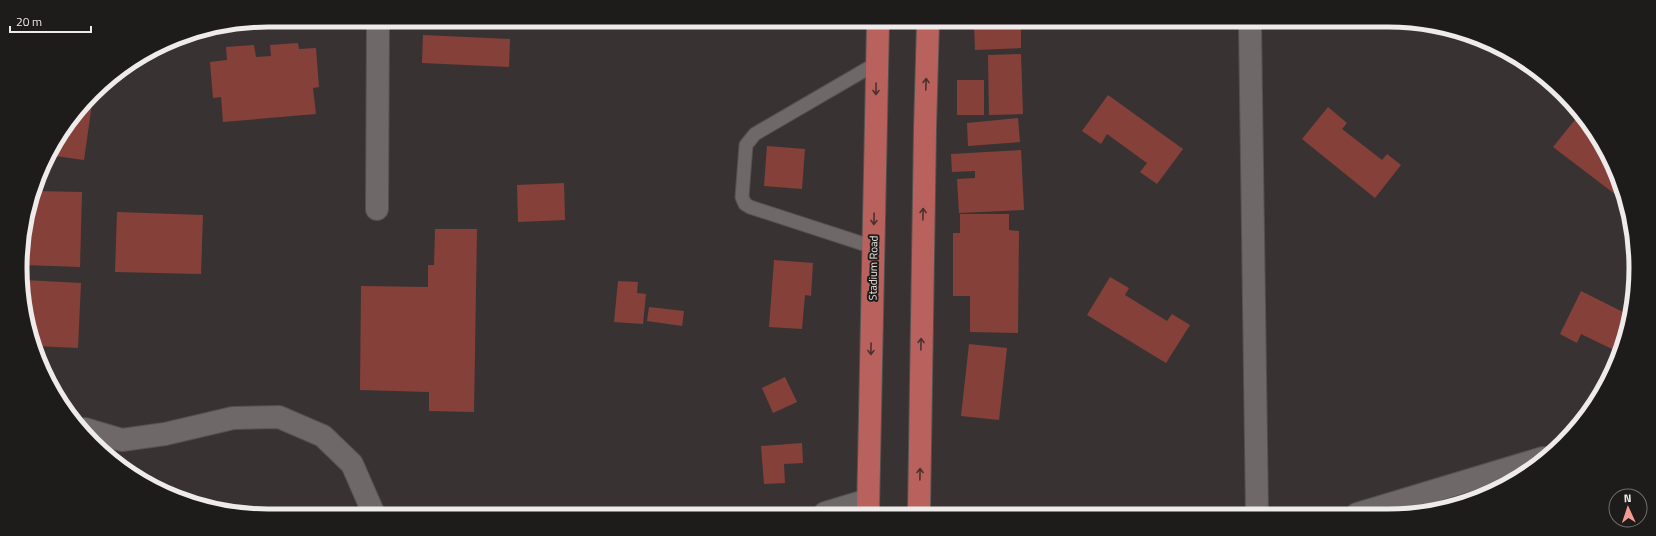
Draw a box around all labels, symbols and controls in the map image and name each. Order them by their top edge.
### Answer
scale bar [10,8,91,34]
text: 20 m [16,12,42,31]
one-way arrow [922,78,930,91]
one-way arrow [873,83,880,96]
one-way arrow [919,208,927,221]
one-way arrow [870,212,878,225]
street label: Stadium Road [864,235,882,301]
one-way arrow [918,338,925,351]
one-way arrow [867,342,875,355]
one-way arrow [916,468,924,481]
north arrow [1608,488,1648,528]
text: N [1623,490,1632,506]

